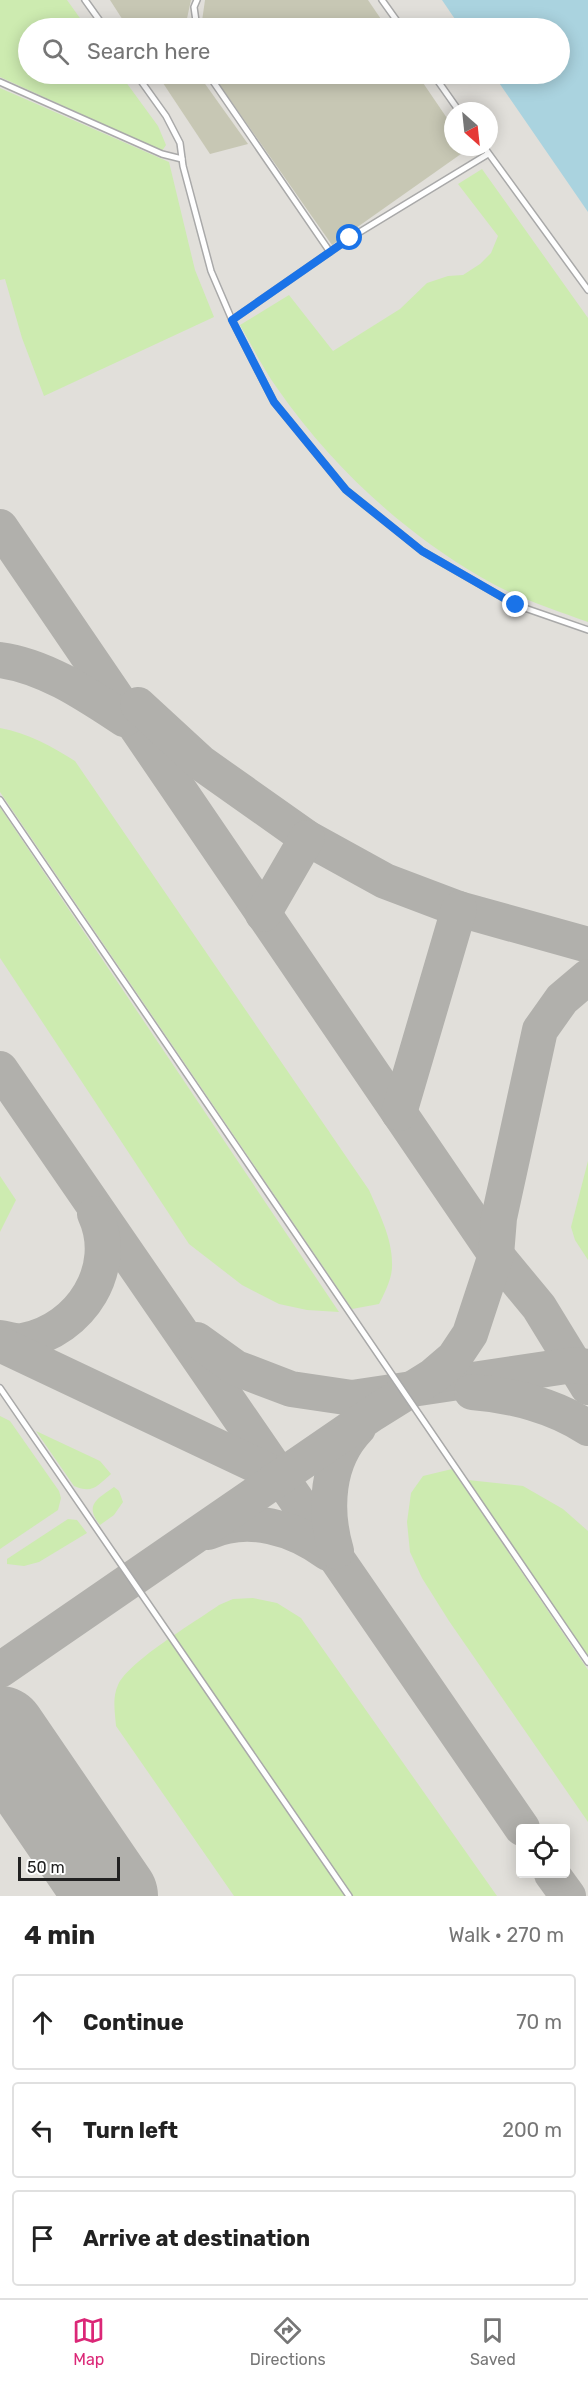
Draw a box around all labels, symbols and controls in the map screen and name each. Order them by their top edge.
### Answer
search box [18,18,570,84]
icon: search [39,35,72,68]
text: Search here [87,38,210,65]
north arrow [444,102,498,156]
route start [336,224,362,250]
route end [502,591,528,617]
map controls [516,1824,570,1878]
button: locate [516,1824,570,1878]
scale bar [18,1854,120,1882]
text: 50 m [27,1858,65,1877]
text: 4 min [24,1920,95,1951]
text: Walk · 270 m [449,1923,564,1947]
icon: ahead [26,2006,59,2039]
text: Continue [83,2009,184,2036]
text: 70 m [516,2010,562,2034]
icon: left [26,2114,59,2147]
text: Turn left [83,2117,178,2144]
text: 200 m [502,2118,562,2142]
icon: arrive [26,2222,59,2255]
text: Arrive at destination [83,2225,310,2252]
tab: Map [72,2314,105,2369]
tab: Directions [250,2314,326,2369]
tab: Saved [470,2314,516,2369]

